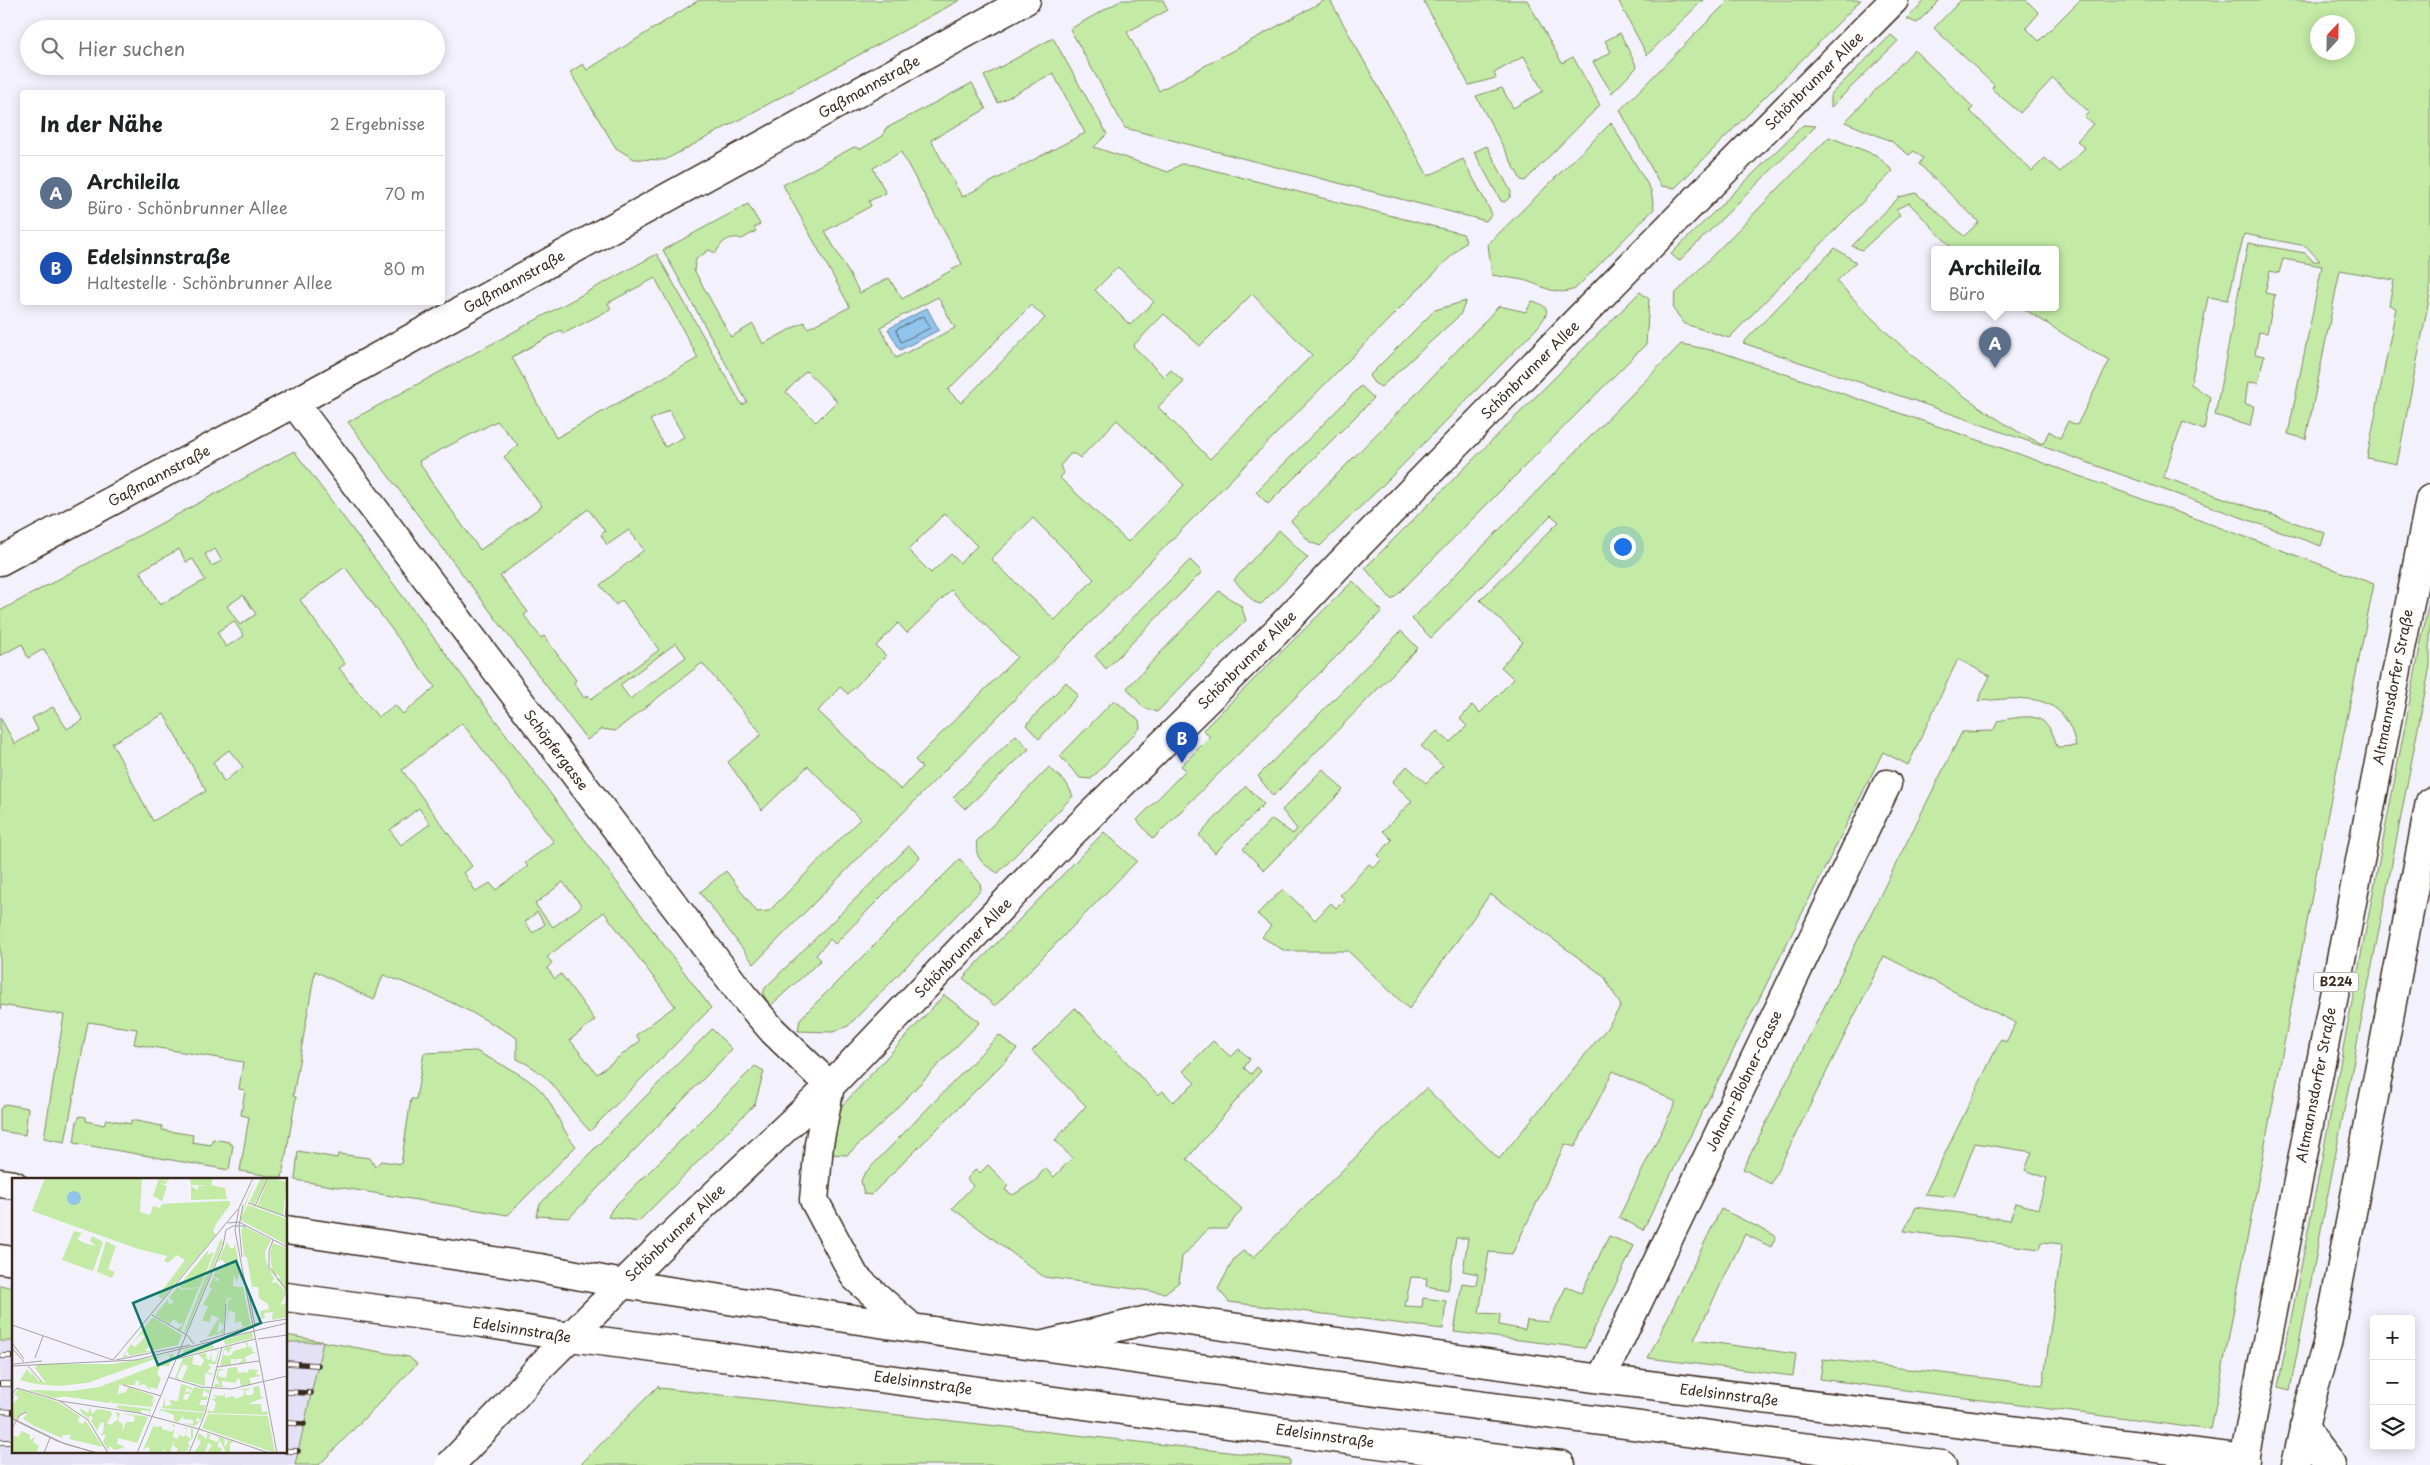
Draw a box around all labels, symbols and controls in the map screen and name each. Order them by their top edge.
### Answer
north arrow [2310,15,2355,60]
search box [20,20,445,75]
street label: Schönbrunner Allee [1760,26,1868,135]
icon: search [38,34,66,62]
text: Hier suchen [78,34,185,62]
street label: Gaßmannstraße [814,50,923,123]
text: In der Nähe [40,107,162,139]
text: 2 Ergebnisse [330,111,425,135]
text: Archileila [87,167,180,195]
text: A [50,181,62,205]
text: 70 m [385,181,425,205]
text: Büro · Schönbrunner Allee [87,195,288,219]
text: Edelsinnstraße [87,242,230,270]
street label: Gaßmannstraße [459,245,568,318]
popup [1931,246,2059,311]
text: Archileila [1949,253,2041,281]
text: B [51,256,61,280]
text: 80 m [383,256,425,280]
text: Haltestelle · Schönbrunner Allee [87,270,333,294]
text: Büro [1949,281,1985,305]
street label: Schönbrunner Allee [1476,315,1584,424]
pin: A [1979,327,2011,368]
street label: Gaßmannstraße [104,440,214,511]
your location [1610,534,1636,560]
street label: Schönbrunner Allee [1193,605,1301,714]
street label: Altmannsdorfer Straße [2367,607,2418,766]
street label: Schöpfergasse [519,705,594,795]
pin: B [1166,722,1198,763]
street label: Schönbrunner Allee [909,893,1016,1002]
road number: B224 [2314,972,2358,992]
street label: Altmannsdorfer Straße [2290,1005,2341,1164]
street label: Johann-Blobner-Gasse [1700,1007,1787,1155]
inset map [12,1178,288,1452]
street label: Schönbrunner Allee [620,1179,730,1286]
street label: Edelsinnstraße [471,1311,573,1348]
map controls [2370,1315,2415,1450]
button: + [2370,1315,2415,1360]
button: − [2370,1360,2415,1405]
street label: Edelsinnstraße [872,1365,974,1400]
street label: Edelsinnstraße [1679,1378,1780,1411]
button: layers [2370,1405,2415,1450]
street label: Edelsinnstraße [1274,1418,1376,1453]

